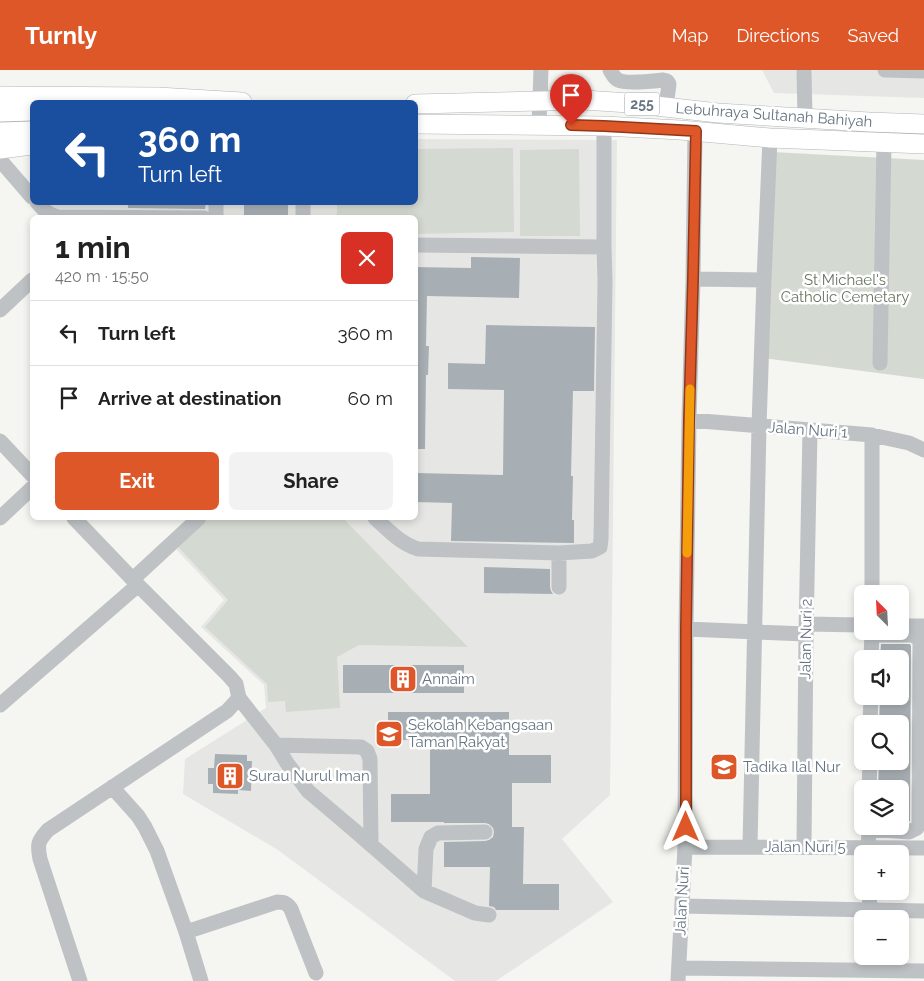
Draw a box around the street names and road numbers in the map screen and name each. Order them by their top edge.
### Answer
road number: 255 [624,92,660,116]
street label: Lebuhraya Sultanah Bahiyah [675,99,873,131]
street label: Jalan Nuri 1 [768,418,849,442]
street label: Jalan Nuri 2 [796,598,816,680]
street label: Jalan Nuri 5 [764,838,846,856]
street label: Jalan Nuri [671,866,693,936]

